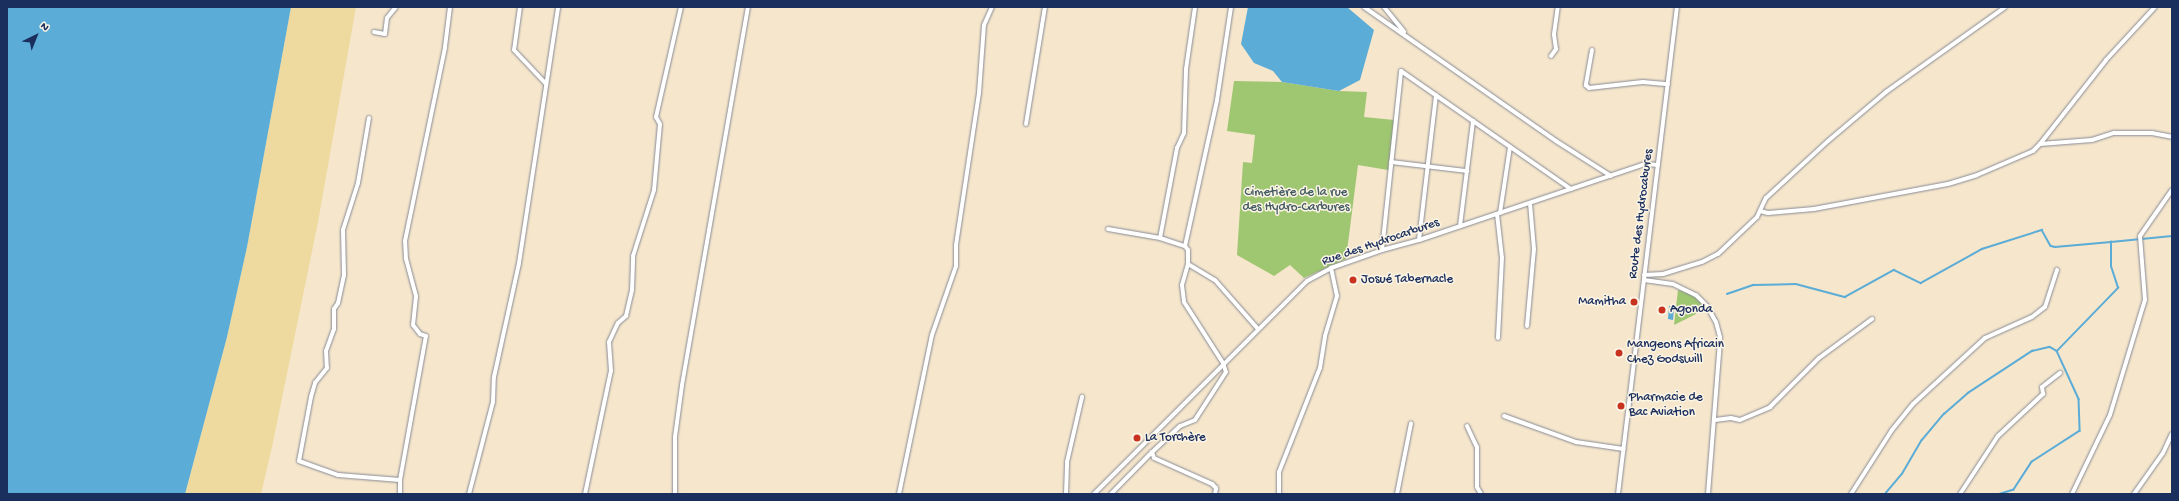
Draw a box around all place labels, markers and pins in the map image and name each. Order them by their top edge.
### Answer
place label: Josué Tabernacle [1361,272,1453,288]
marker: Josué Tabernacle [1348,275,1358,285]
place label: Mamitha [1578,294,1626,310]
marker: Mamitha [1629,297,1639,307]
place label: Agonda [1670,302,1713,318]
marker: Agonda [1657,305,1667,315]
place label: Mangeons Africain Chez Godswill [1627,338,1724,369]
marker: Mangeons Africain Chez Godswill [1614,348,1624,358]
place label: Pharmacie de Bac Aviation [1629,391,1703,422]
marker: Pharmacie de Bac Aviation [1616,401,1626,411]
place label: La Torchère [1145,430,1206,446]
marker: La Torchère [1132,433,1142,443]

